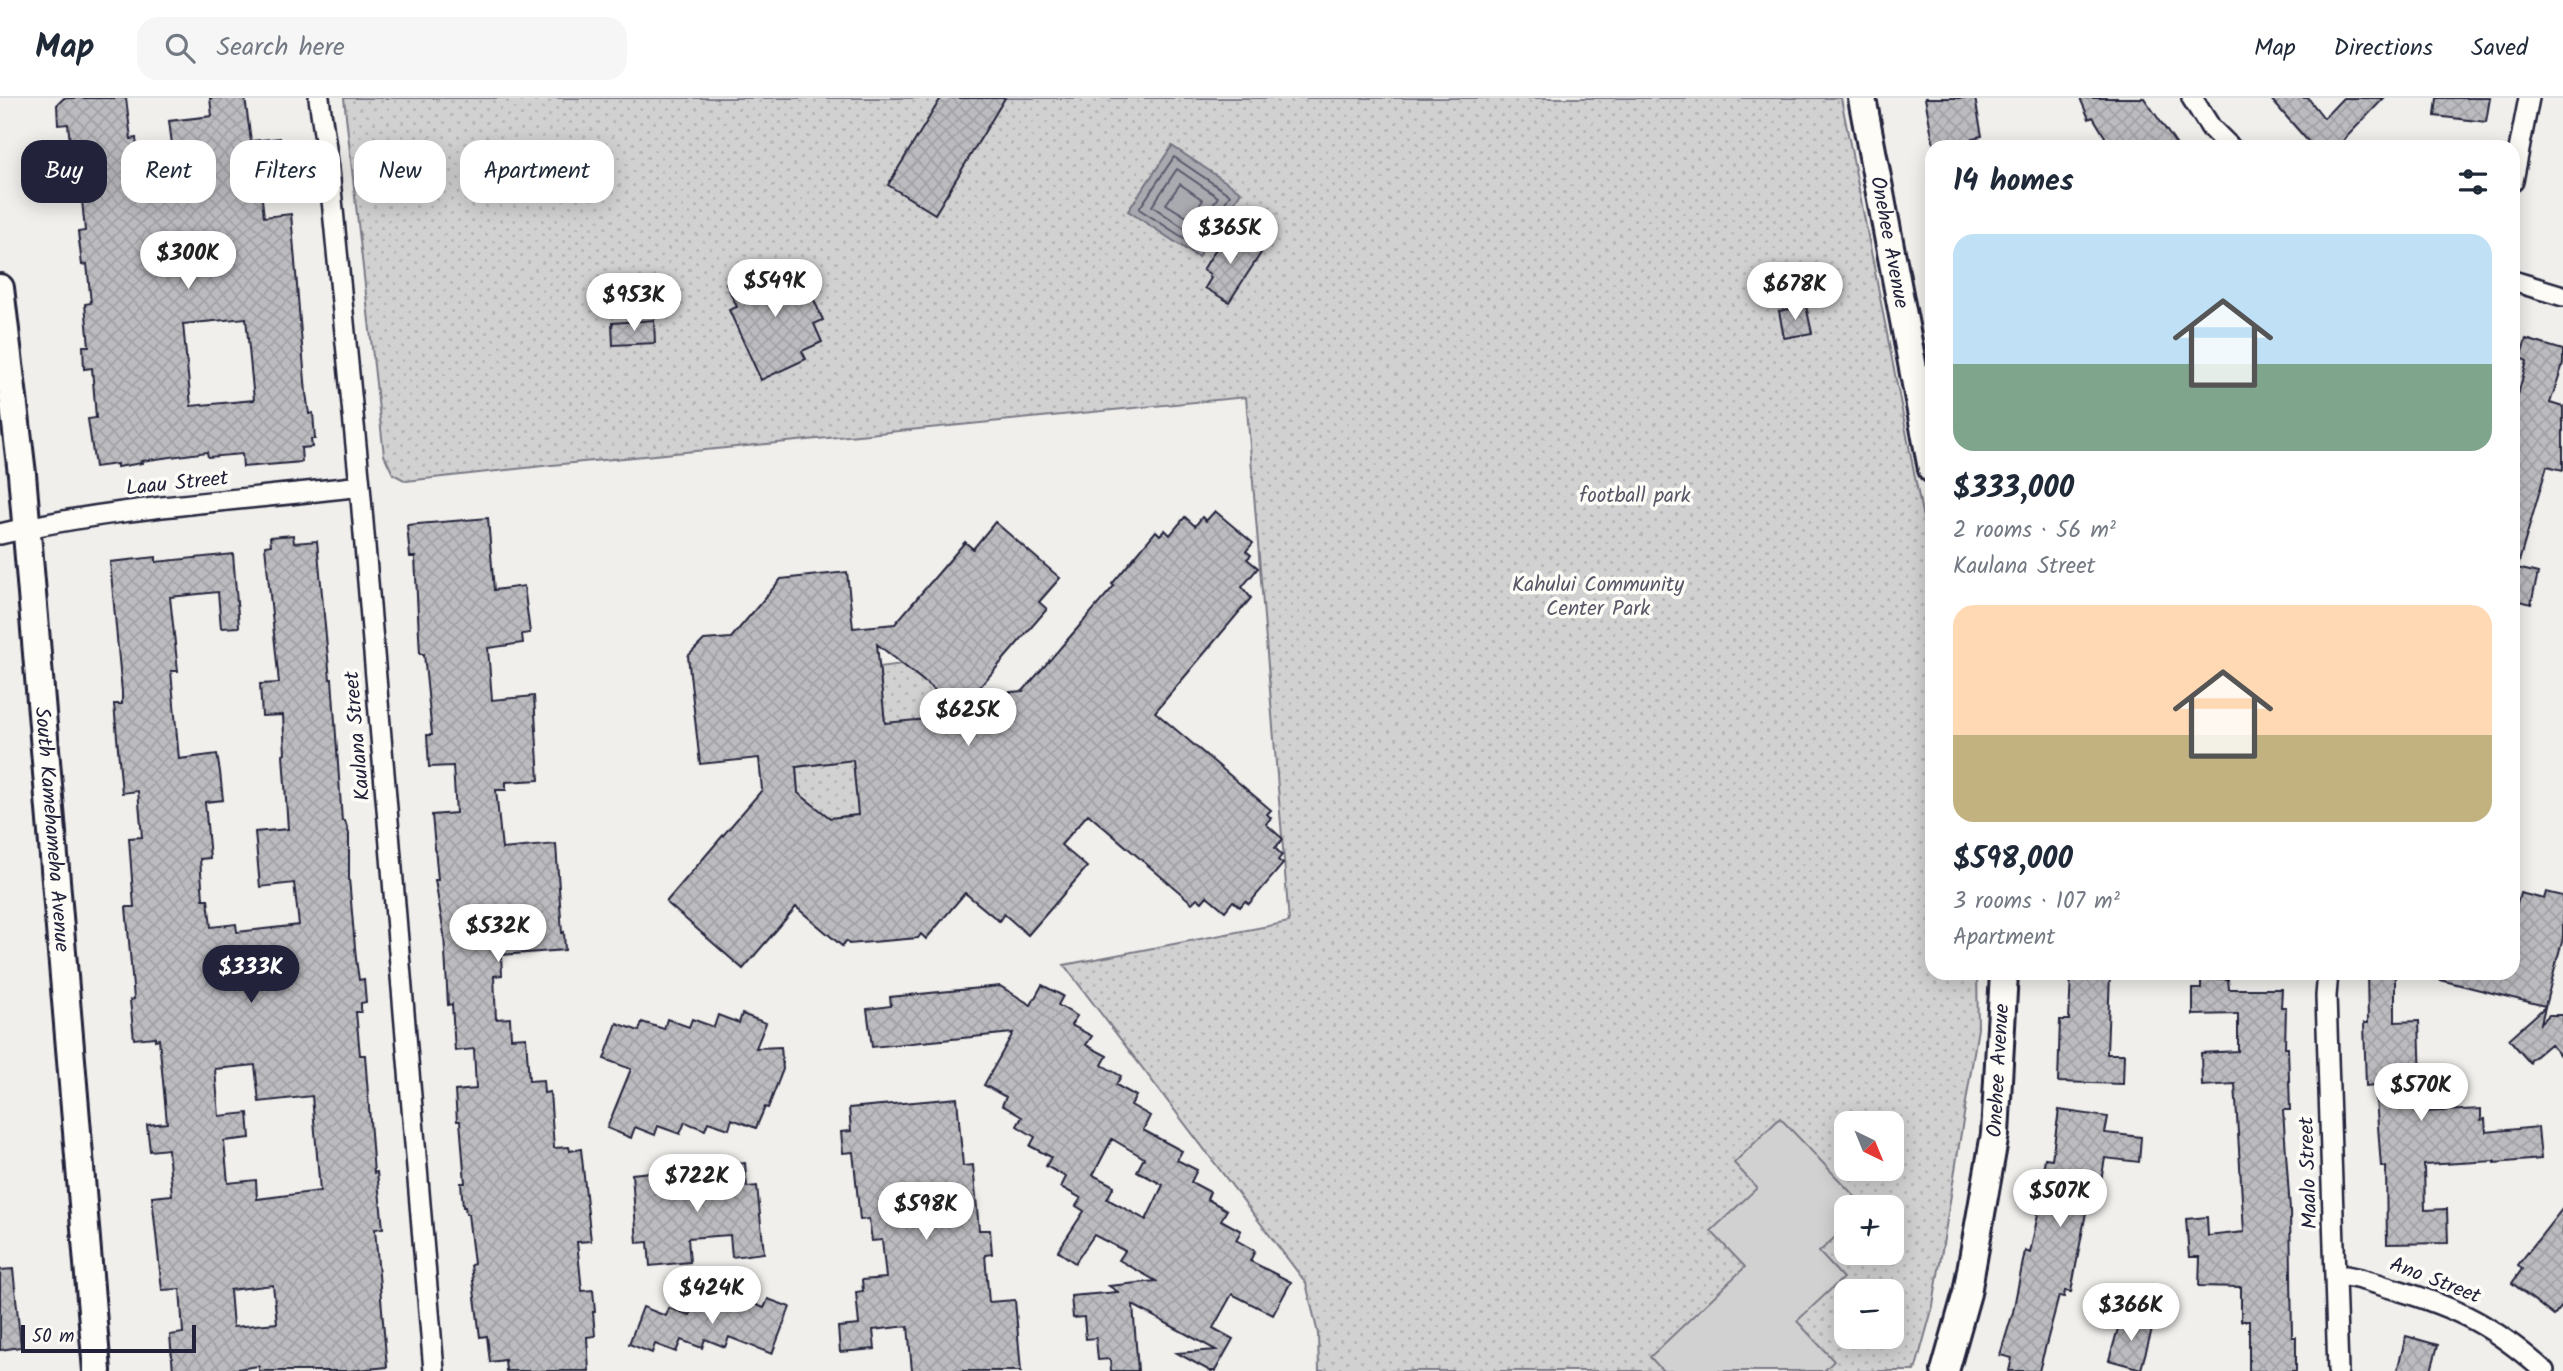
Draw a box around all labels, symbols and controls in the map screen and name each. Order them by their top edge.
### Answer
search box [137,17,627,80]
text: Map [35,22,95,75]
text: Search here [217,27,345,69]
icon: search [161,29,199,67]
text: Map [2254,29,2296,68]
text: Directions [2334,29,2433,68]
text: Saved [2471,29,2528,68]
chip: Buy [21,140,107,203]
chip: Rent [121,140,216,203]
chip: Filters [230,140,340,203]
chip: New [354,140,446,203]
chip: Apartment [460,140,614,203]
text: 14 homes [1953,158,2074,206]
icon: filters [2454,163,2492,201]
street label: Onehee Avenue [1861,174,1918,312]
pin: $365K [1181,206,1279,266]
text: $365K [1198,211,1262,247]
pin: $300K [139,232,237,291]
text: $300K [156,236,220,272]
pin: $549K [726,260,824,319]
pin: $678K [1746,262,1844,322]
text: $549K [743,264,807,300]
text: $678K [1763,267,1827,303]
pin: $953K [585,274,683,333]
text: $953K [602,278,666,314]
icon: home [2160,280,2286,406]
street label: Laau Street [124,462,231,506]
text: $333,000 [1953,465,2074,513]
park label: football park [1579,480,1691,513]
text: 2 rooms · 56 m² [1953,513,2116,549]
text: Kaulana Street [1953,549,2095,585]
park label: Kahului Community Center Park [1512,569,1684,626]
icon: home [2160,651,2286,777]
street label: Kaulana Street [336,669,380,802]
pin: $625K [919,688,1017,748]
text: $625K [936,693,1000,729]
street label: South Kamehameha Avenue [25,706,78,954]
text: $598,000 [1953,836,2073,884]
text: 3 rooms · 107 m² [1953,884,2120,920]
pin: $532K [449,904,547,964]
text: $532K [465,909,531,945]
text: Apartment [1953,920,2055,956]
pin: $333K [202,946,300,1005]
text: $333K [218,950,284,986]
street label: Onehee Avenue [1978,1002,2019,1138]
pin: $570K [2372,1063,2470,1123]
text: $570K [2390,1068,2452,1104]
north arrow [1834,1111,1904,1181]
map controls [1834,1111,1904,1349]
street label: Maalo Street [2291,1115,2327,1230]
pin: $722K [648,1154,746,1214]
text: $722K [664,1159,730,1195]
pin: $507K [2011,1170,2109,1229]
text: $507K [2029,1174,2091,1210]
pin: $598K [877,1182,975,1242]
text: $598K [894,1187,958,1223]
button: + [1834,1195,1904,1265]
street label: Ano Street [2385,1249,2486,1314]
pin: $424K [663,1266,761,1326]
text: $424K [679,1271,745,1307]
button: − [1834,1279,1904,1349]
pin: $366K [2082,1284,2180,1343]
text: $366K [2099,1288,2163,1324]
scale bar [21,1322,196,1354]
text: 50 m [32,1322,74,1352]

